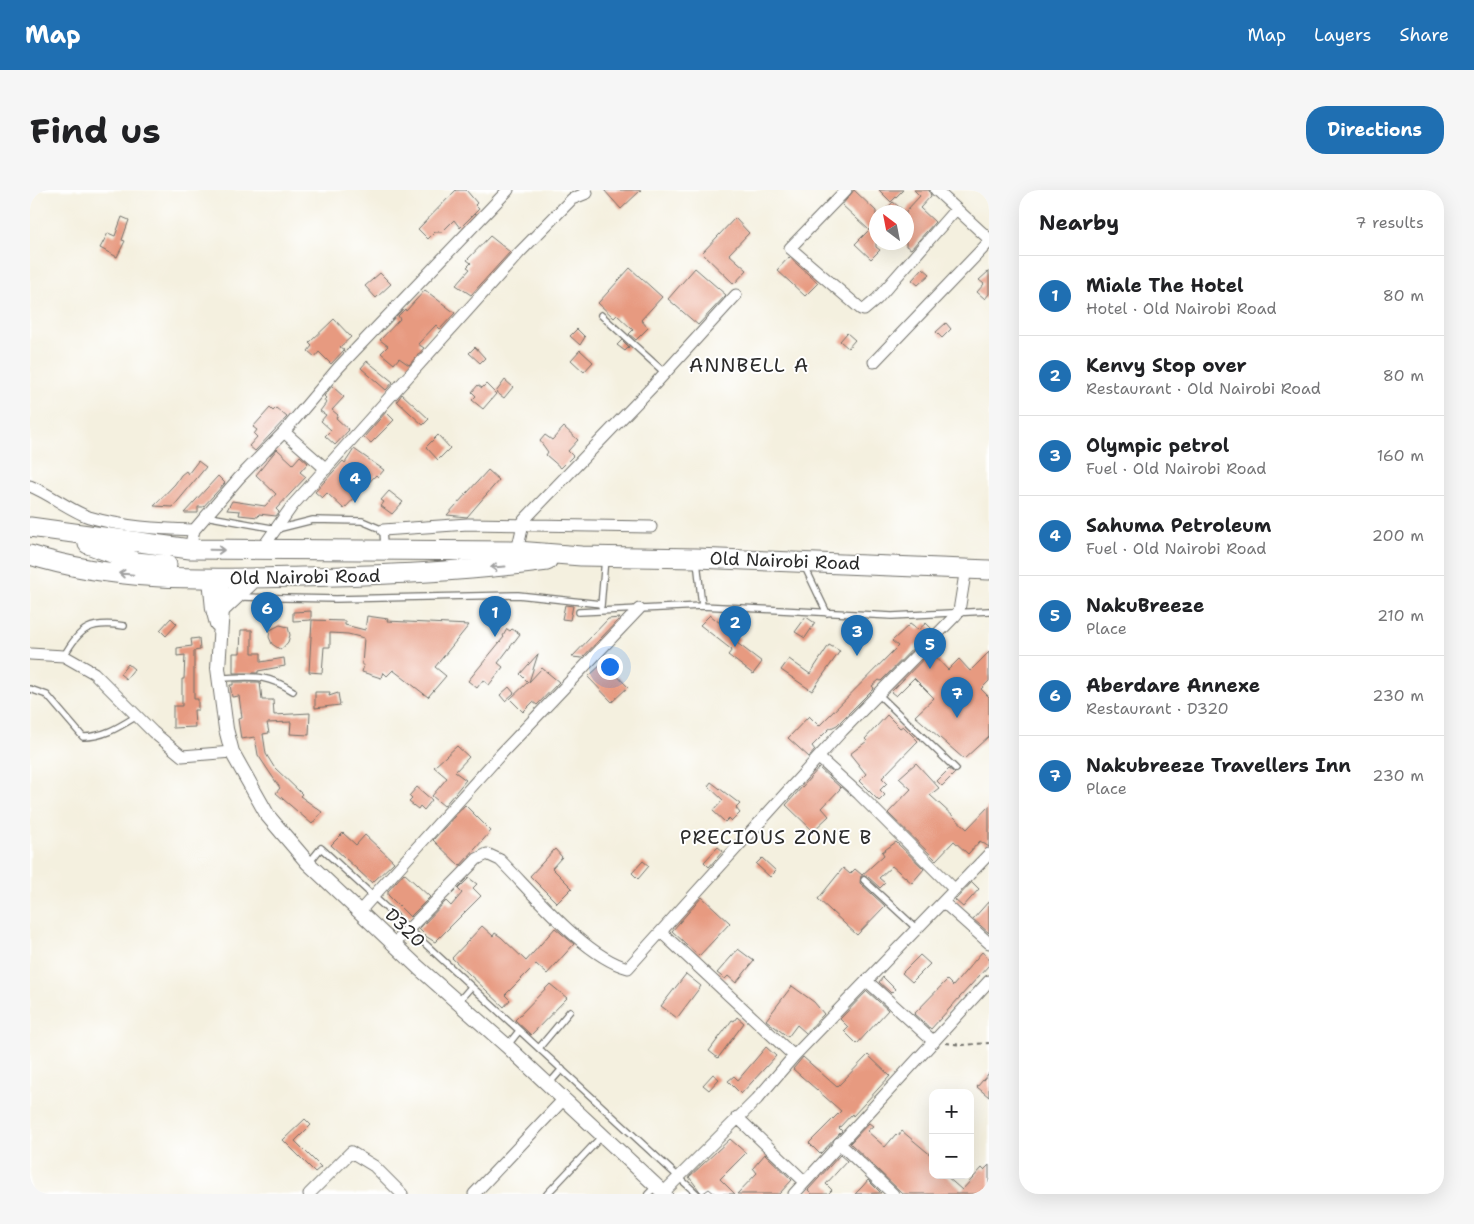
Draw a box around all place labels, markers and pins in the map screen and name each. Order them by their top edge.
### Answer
pin: 4 [339,462,371,503]
pin: 6 [251,592,283,633]
pin: 1 [479,596,511,637]
pin: 2 [719,606,751,647]
pin: 3 [841,615,873,656]
pin: 5 [914,628,946,669]
pin: 7 [941,677,973,718]

